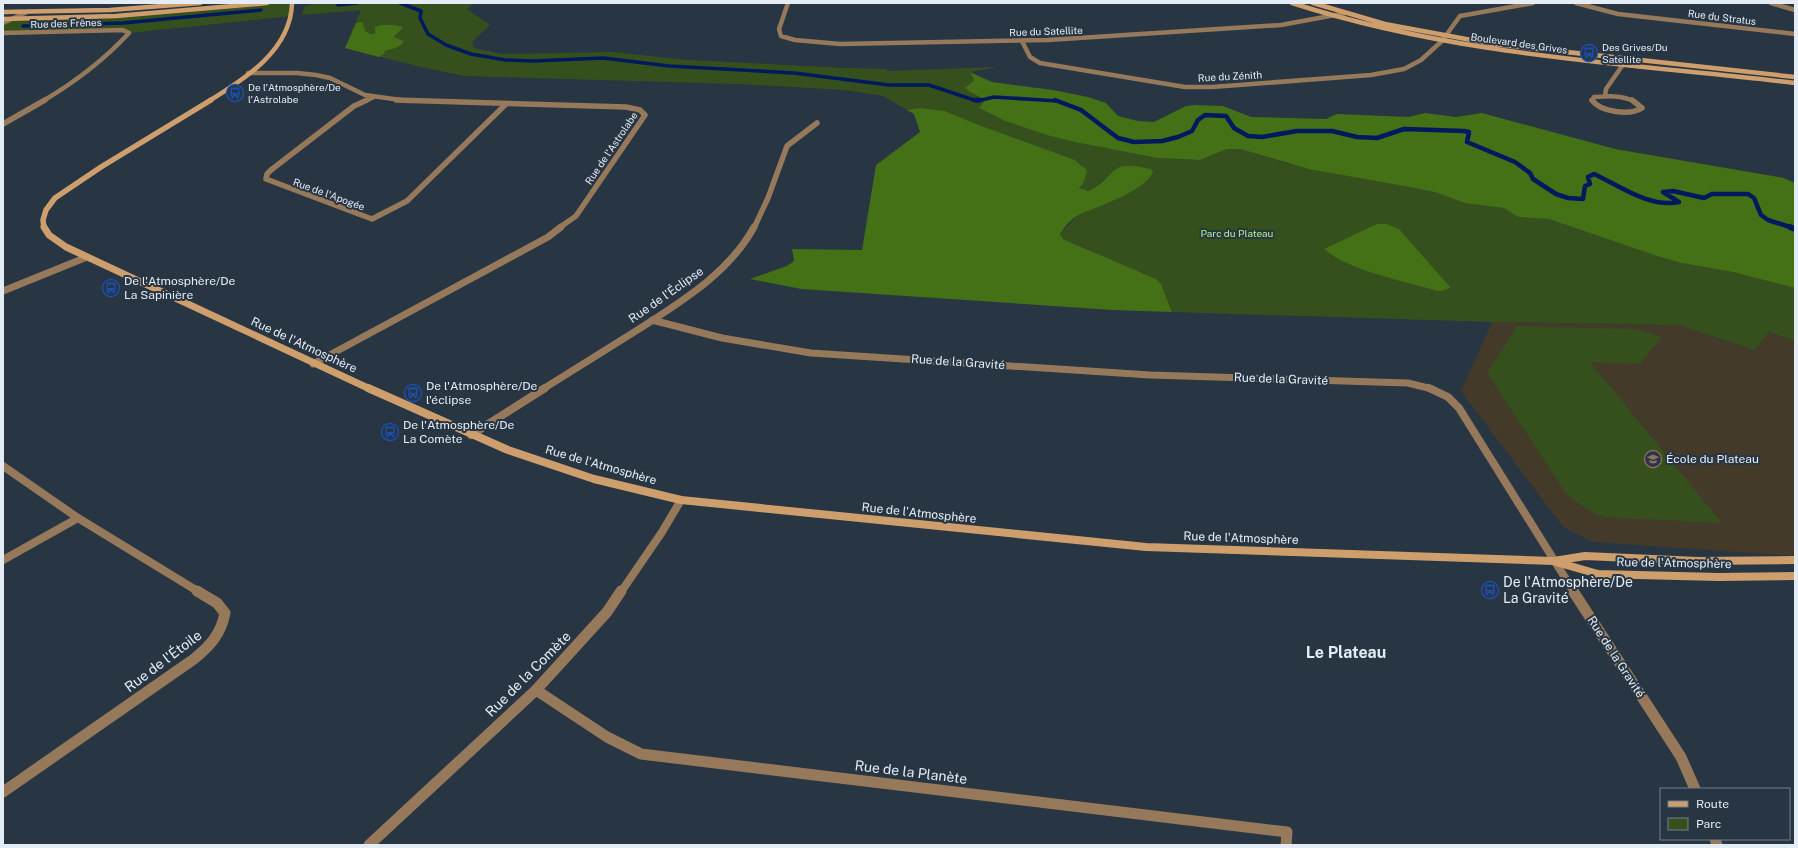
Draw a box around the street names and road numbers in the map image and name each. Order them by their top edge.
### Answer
street label: Rue du Stratus [1687,7,1757,27]
street label: Rue des Frênes [30,16,102,30]
street label: Rue du Satellite [1009,24,1083,38]
street label: Boulevard des Grives [1470,30,1568,56]
street label: Rue du Zénith [1198,68,1263,84]
street label: Rue de l'Astrolabe [582,109,640,187]
street label: Rue de l'Apogée [291,175,367,213]
street label: Rue de l'Éclipse [626,264,706,326]
street label: Rue de l'Atmosphère [249,314,359,376]
street label: Rue de la Gravité [910,352,1006,372]
street label: Rue de la Gravité [1234,370,1329,388]
street label: Rue de l'Atmosphère [544,442,659,488]
street label: Rue de l'Atmosphère [861,500,977,526]
street label: Rue de l'Atmosphère [1183,529,1299,547]
street label: Rue de l'Atmosphère [1616,555,1732,571]
street label: Rue de la Gravité [1584,614,1648,701]
street label: Rue de l'Étoile [121,626,205,695]
street label: Rue de la Comète [482,628,574,720]
street label: Rue de la Planète [854,757,968,787]

